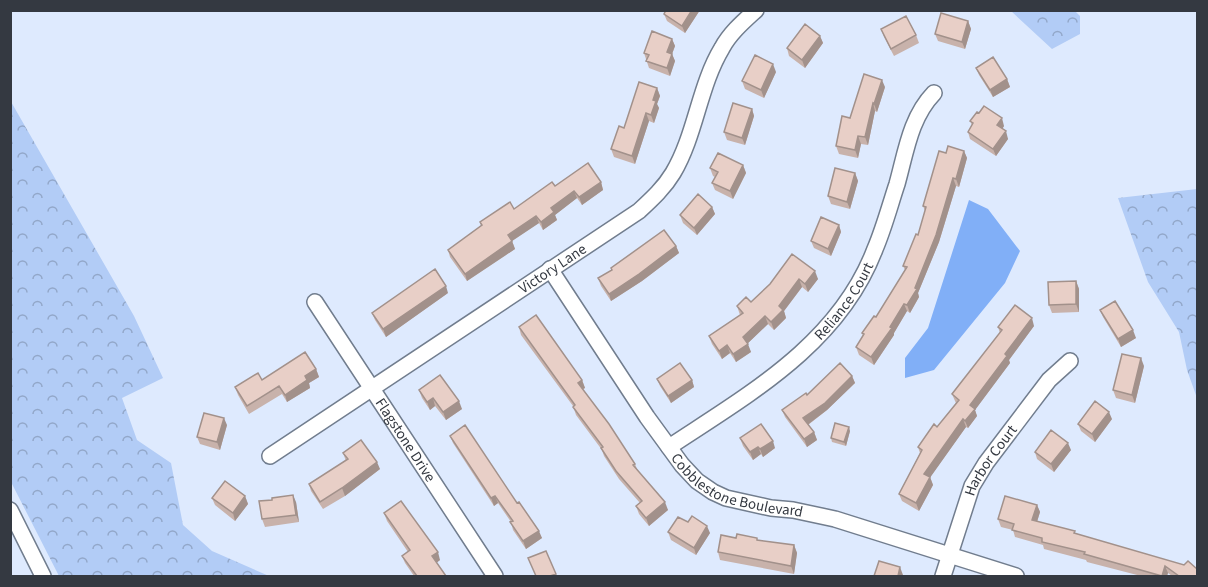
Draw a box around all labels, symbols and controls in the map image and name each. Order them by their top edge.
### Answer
street label: Victory Lane [514,238,590,299]
street label: Reliance Court [809,259,879,345]
street label: Flagstone Drive [370,394,441,486]
street label: Harbor Court [959,420,1022,499]
street label: Cobblestone Boulevard [666,449,805,522]

